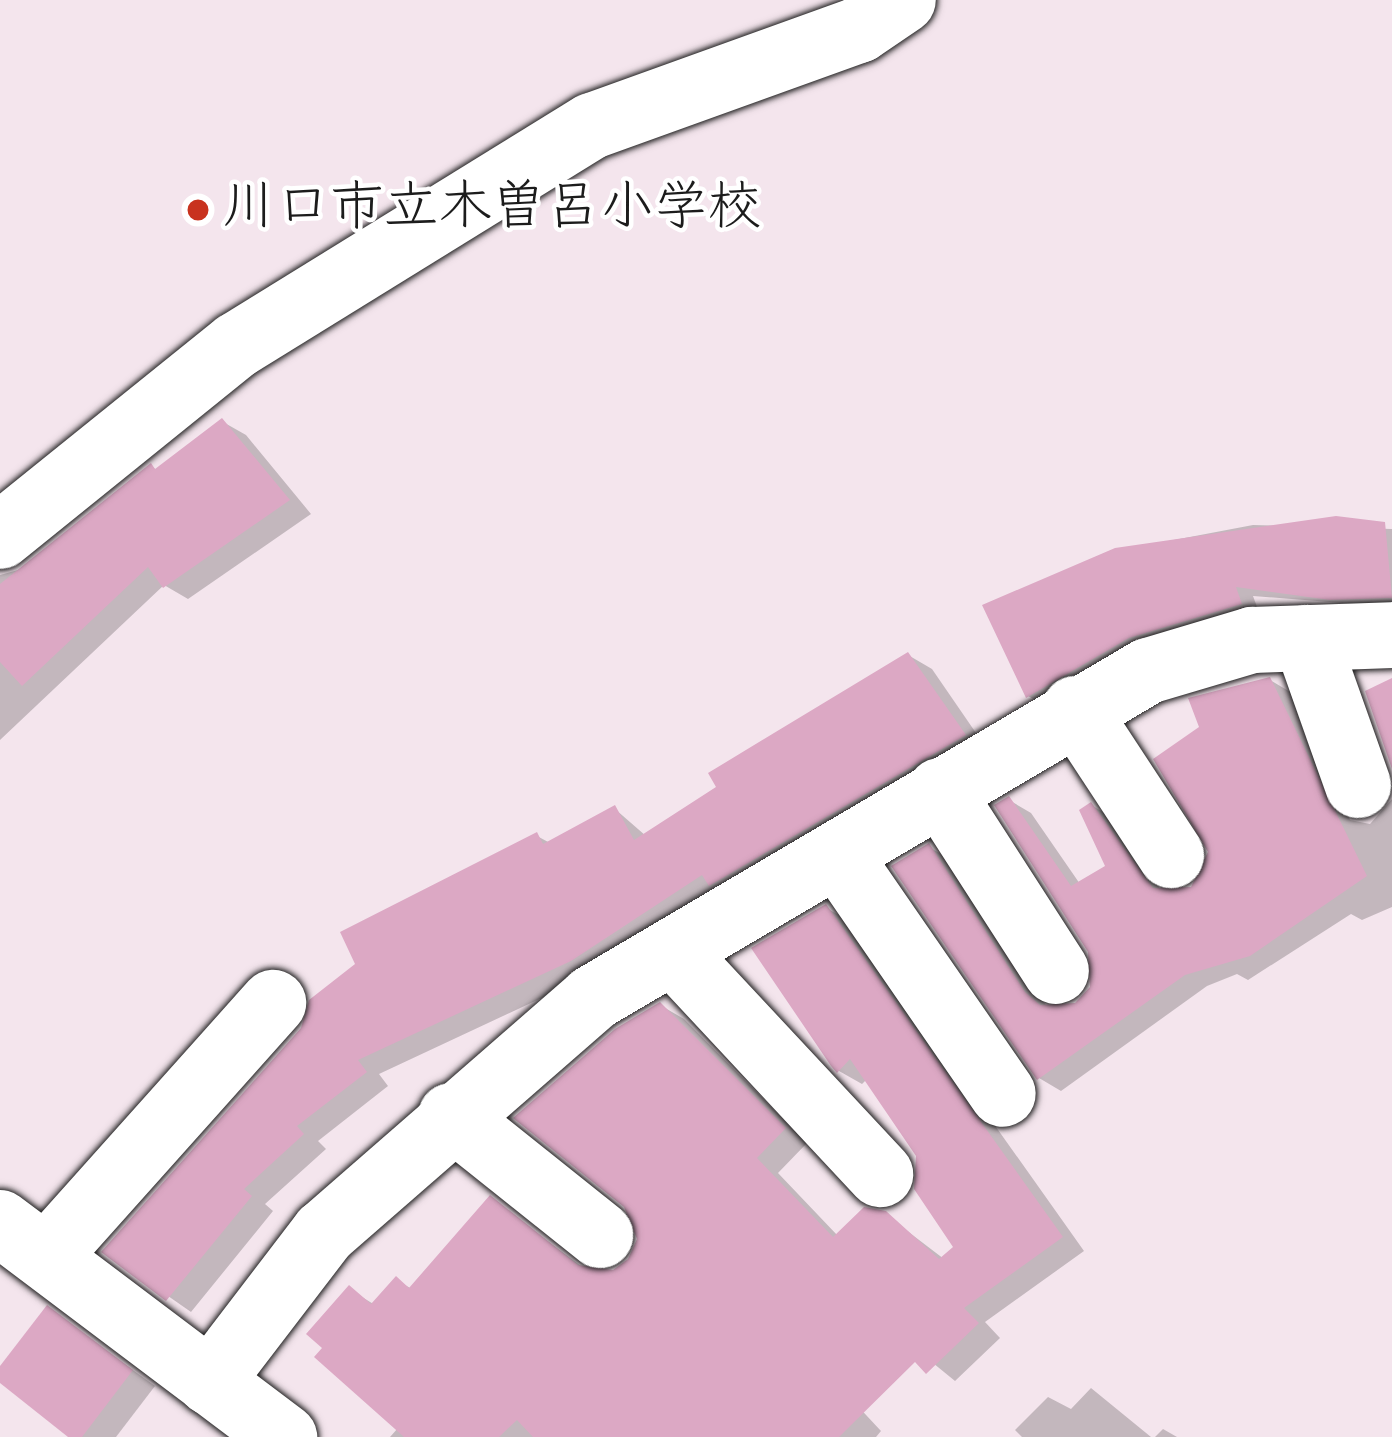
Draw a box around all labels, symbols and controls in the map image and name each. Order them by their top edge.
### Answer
place label: 川口市立木曽呂小学校 [222,178,762,242]
marker: 川口市立木曽呂小学校 [185,197,211,223]

